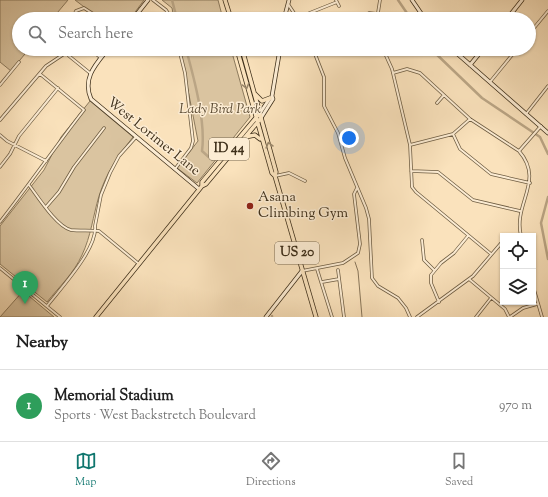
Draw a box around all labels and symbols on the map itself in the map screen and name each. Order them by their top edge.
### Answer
one-way arrow [242,83,250,89]
street label: West Lorimer Lane [102,93,204,181]
park label: Lady Bird Park [179,100,262,120]
your location [339,128,359,148]
road number: ID 44 [209,138,249,160]
one-way arrow [265,142,274,149]
place label: Asana Climbing Gym [258,188,349,224]
marker: Asana Climbing Gym [245,201,255,211]
road number: US 20 [275,242,319,264]
pin: 1 [12,271,38,304]

